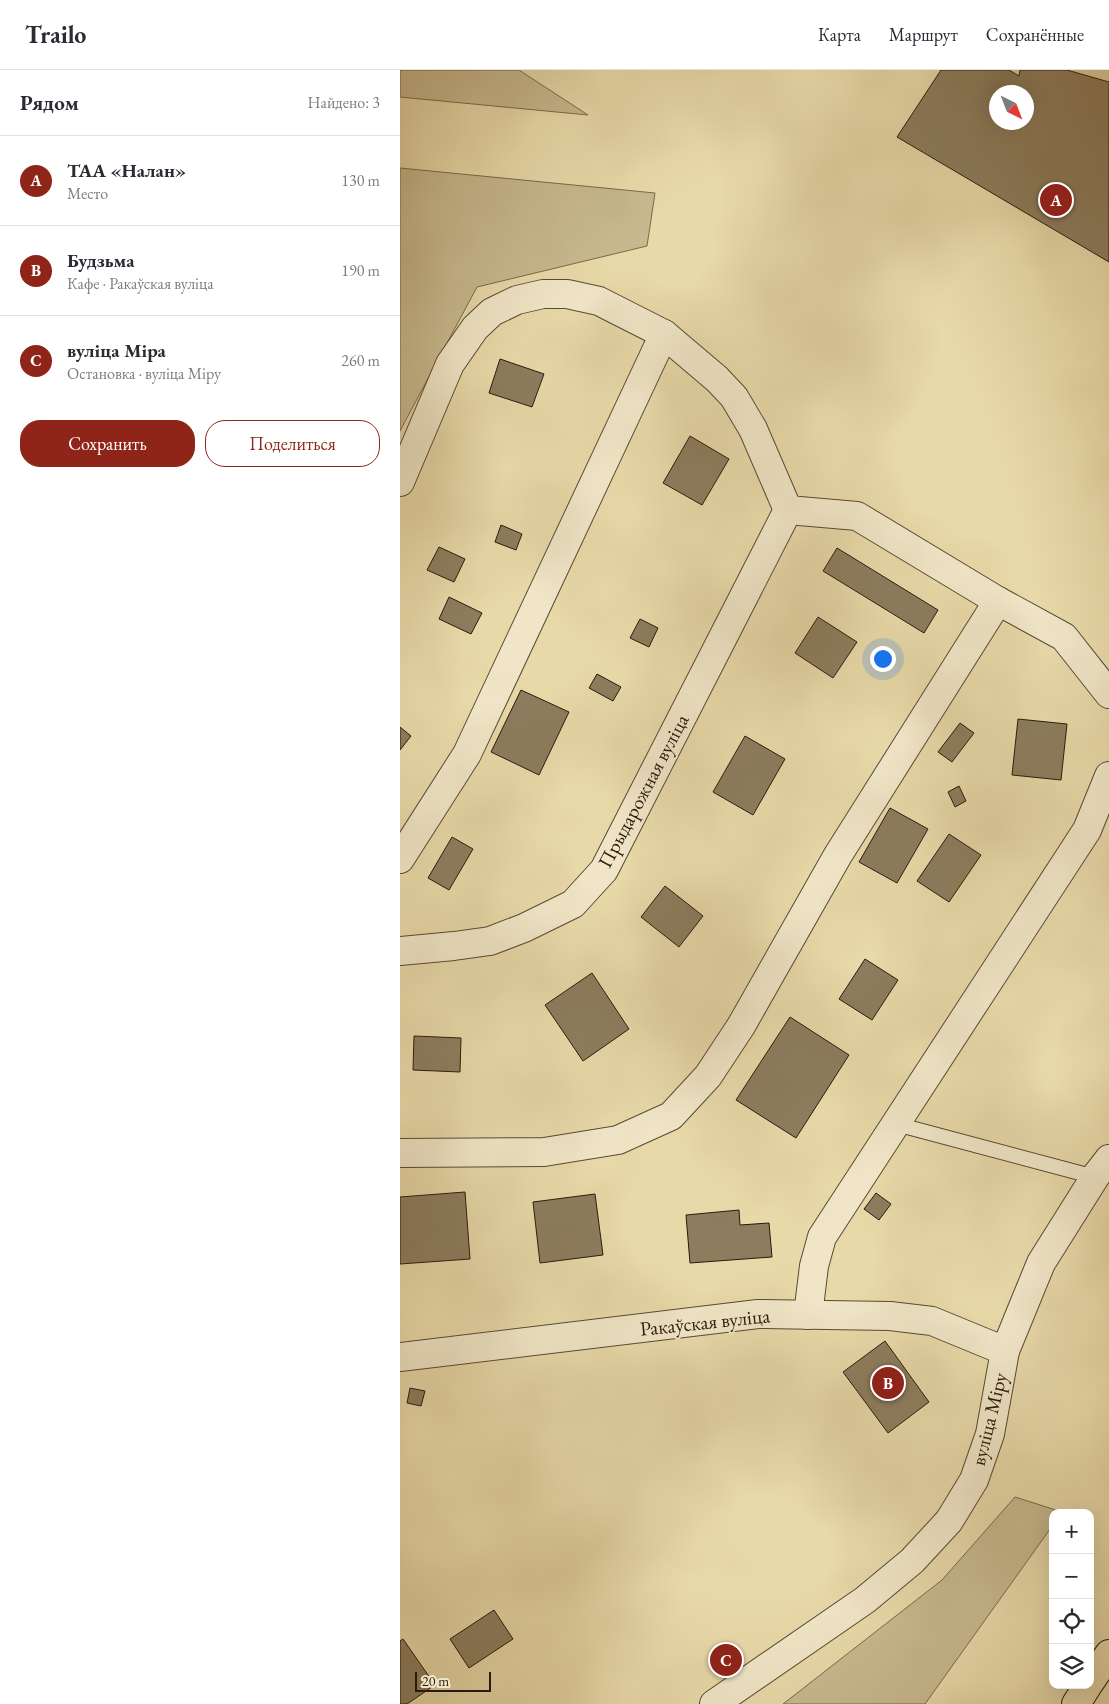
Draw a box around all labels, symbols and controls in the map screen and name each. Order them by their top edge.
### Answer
text: Trailo [25,19,86,50]
text: Карта [818,23,861,46]
text: Маршрут [889,23,958,46]
text: Сохранённые [986,23,1084,46]
north arrow [989,85,1034,130]
text: Рядом [20,89,79,116]
text: Найдено: 3 [308,92,380,113]
text: ТАА «Налан» [67,158,186,183]
text: A [30,170,42,191]
text: 130 m [341,170,380,191]
pin: A [1040,181,1072,219]
text: Место [67,183,108,204]
text: Будзьма [67,248,135,273]
text: B [31,260,41,281]
text: 190 m [341,260,380,281]
text: Кафе · Ракаўская вуліца [67,273,214,294]
text: вуліца Міра [67,338,166,363]
text: C [30,350,42,371]
text: 260 m [341,350,380,371]
text: Остановка · вуліца Міру [67,363,221,384]
button: Сохранить [20,420,195,467]
button: Поделиться [205,420,380,467]
your location [870,646,896,672]
street label: Прыдарожная вуліца [591,710,695,872]
street label: Ракаўская вуліца [639,1302,771,1342]
pin: B [872,1364,904,1402]
street label: вуліца Міру [965,1370,1013,1468]
map controls [1049,1509,1094,1689]
button: + [1049,1509,1094,1554]
button: − [1049,1554,1094,1599]
button: locate [1049,1599,1094,1644]
pin: C [710,1641,742,1679]
button: layers [1049,1644,1094,1689]
scale bar [415,1669,491,1692]
text: 20 m [422,1672,449,1690]

